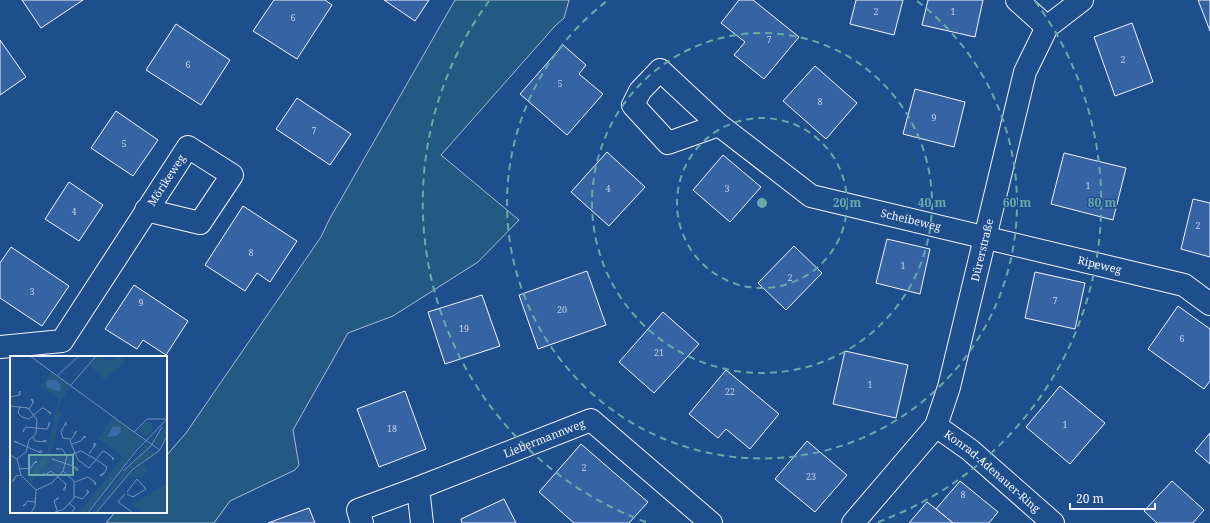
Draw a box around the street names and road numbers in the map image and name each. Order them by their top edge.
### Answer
street label: Mörikeweg [144,151,188,209]
street label: Scheibeweg [879,205,943,234]
street label: Dürerstraße [967,217,996,283]
street label: Ripeweg [1076,252,1123,277]
street label: Liebermannweg [501,415,587,461]
street label: Konrad-Adenauer-Ring [942,426,1044,516]

